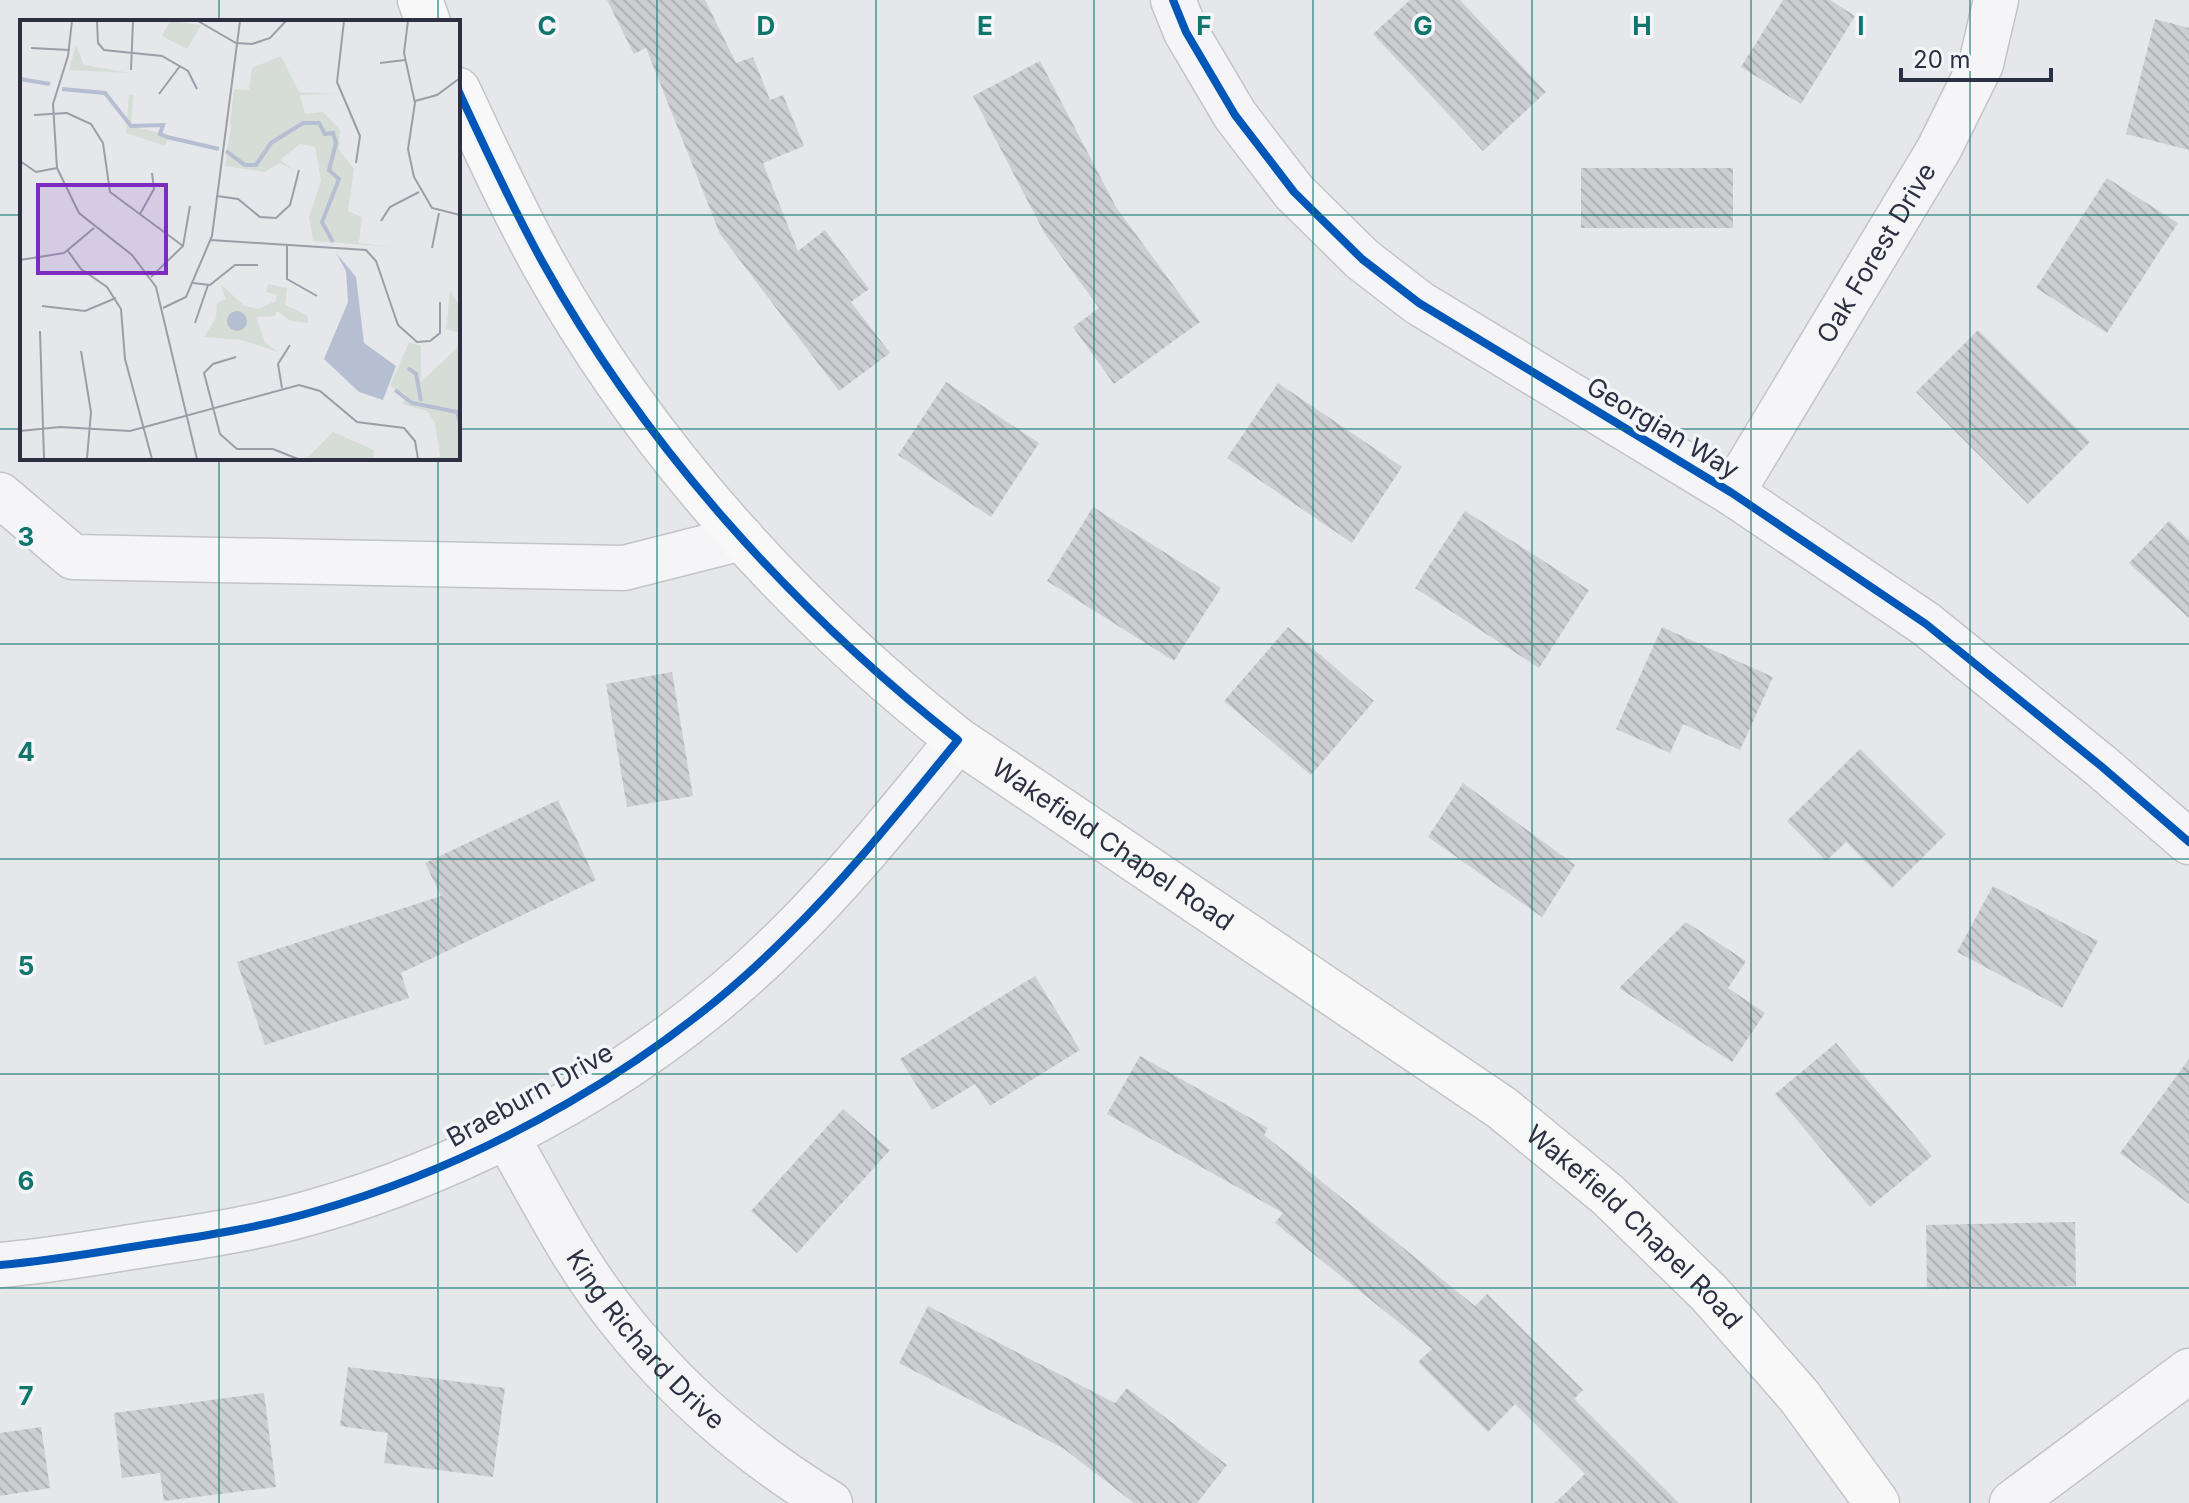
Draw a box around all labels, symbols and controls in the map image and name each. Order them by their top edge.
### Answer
text: C [537,10,557,41]
text: D [757,10,775,41]
text: E [977,10,993,41]
text: F [1196,10,1212,41]
text: G [1413,10,1433,41]
text: H [1632,10,1652,41]
text: I [1857,10,1865,41]
inset map [20,20,460,460]
scale bar [1901,32,2051,82]
text: 20 m [1913,45,1971,74]
street label: Oak Forest Drive [1810,157,1942,348]
street label: Georgian Way [1581,370,1745,485]
text: 3 [18,521,34,552]
text: 4 [17,736,35,767]
street label: Wakefield Chapel Road [986,752,1240,937]
text: 5 [18,950,34,981]
street label: Braeburn Drive [441,1036,618,1153]
street label: Wakefield Chapel Road [1520,1118,1749,1335]
text: 6 [18,1165,34,1196]
street label: King Richard Drive [560,1244,731,1436]
text: 7 [18,1380,34,1411]

